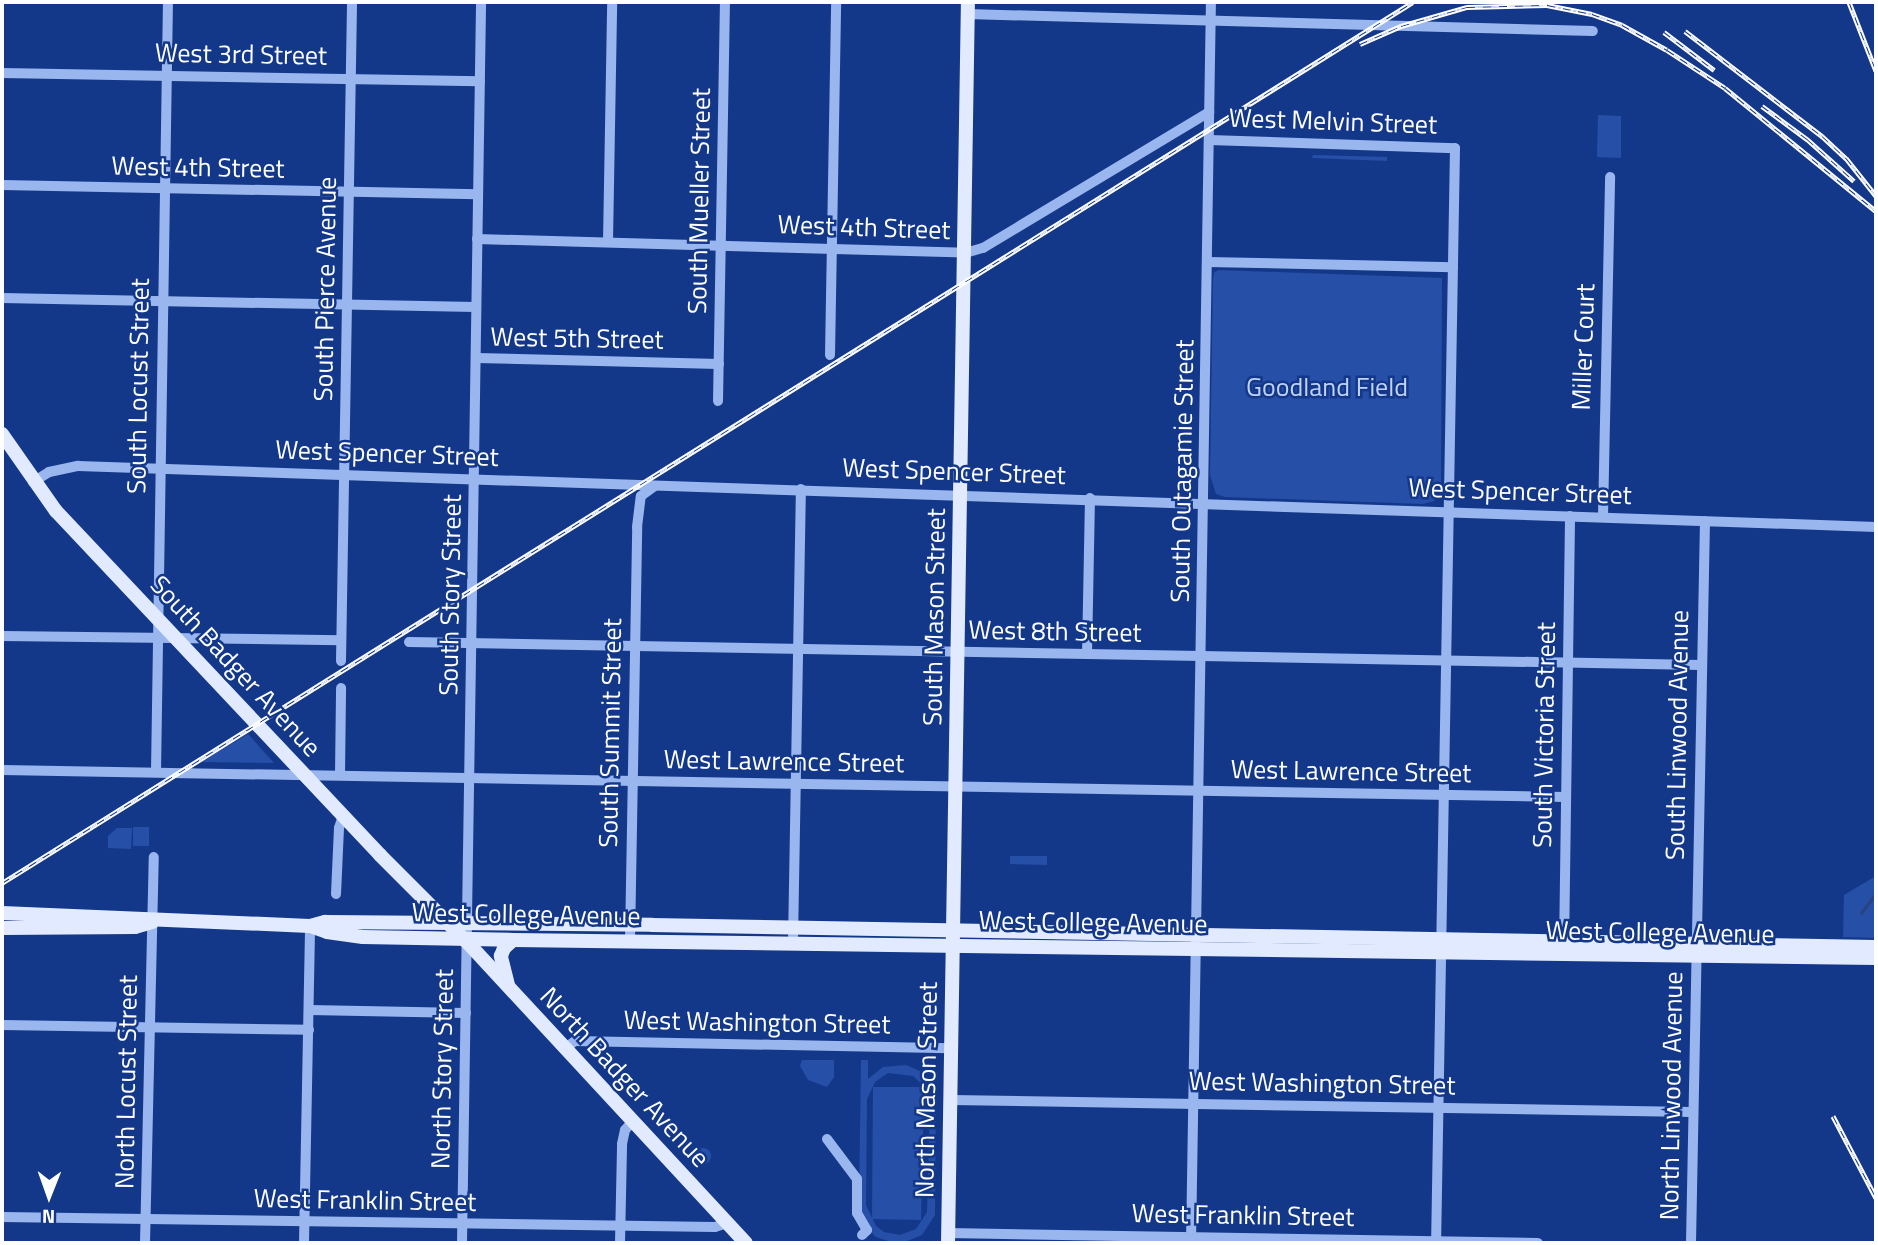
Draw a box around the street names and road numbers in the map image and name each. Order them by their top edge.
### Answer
street label: West 3rd Street [155,37,327,71]
street label: South Mueller Street [681,88,717,314]
street label: West Melvin Street [1228,102,1438,140]
street label: West 4th Street [111,150,285,184]
street label: South Pierce Avenue [307,176,343,402]
street label: West 4th Street [777,208,951,246]
street label: South Locust Street [121,278,155,494]
street label: Miller Court [1565,283,1601,411]
street label: West 5th Street [490,321,664,355]
street label: South Outagamie Street [1164,339,1200,603]
street label: West Spencer Street [275,434,499,472]
street label: West Spencer Street [842,452,1066,490]
street label: West Spencer Street [1408,472,1632,510]
street label: South Story Street [433,494,467,696]
street label: South Mason Street [917,508,951,726]
street label: South Badger Avenue [144,569,328,763]
street label: South Linwood Avenue [1659,610,1695,860]
street label: West 8th Street [968,614,1142,648]
street label: South Summit Street [592,618,628,848]
street label: South Victoria Street [1526,622,1562,848]
street label: West Lawrence Street [663,743,905,779]
street label: West Lawrence Street [1230,753,1472,789]
street label: West College Avenue [411,896,641,932]
street label: West College Avenue [978,904,1208,940]
street label: West College Avenue [1545,914,1775,950]
street label: North Story Street [425,969,459,1169]
street label: North Linwood Avenue [1653,971,1689,1221]
street label: North Locust Street [109,975,143,1189]
street label: North Badger Avenue [534,981,716,1173]
street label: North Mason Street [909,982,943,1198]
street label: West Washington Street [623,1004,891,1040]
street label: West Washington Street [1188,1065,1456,1101]
street label: West Franklin Street [253,1182,477,1218]
street label: West Franklin Street [1131,1197,1355,1233]

